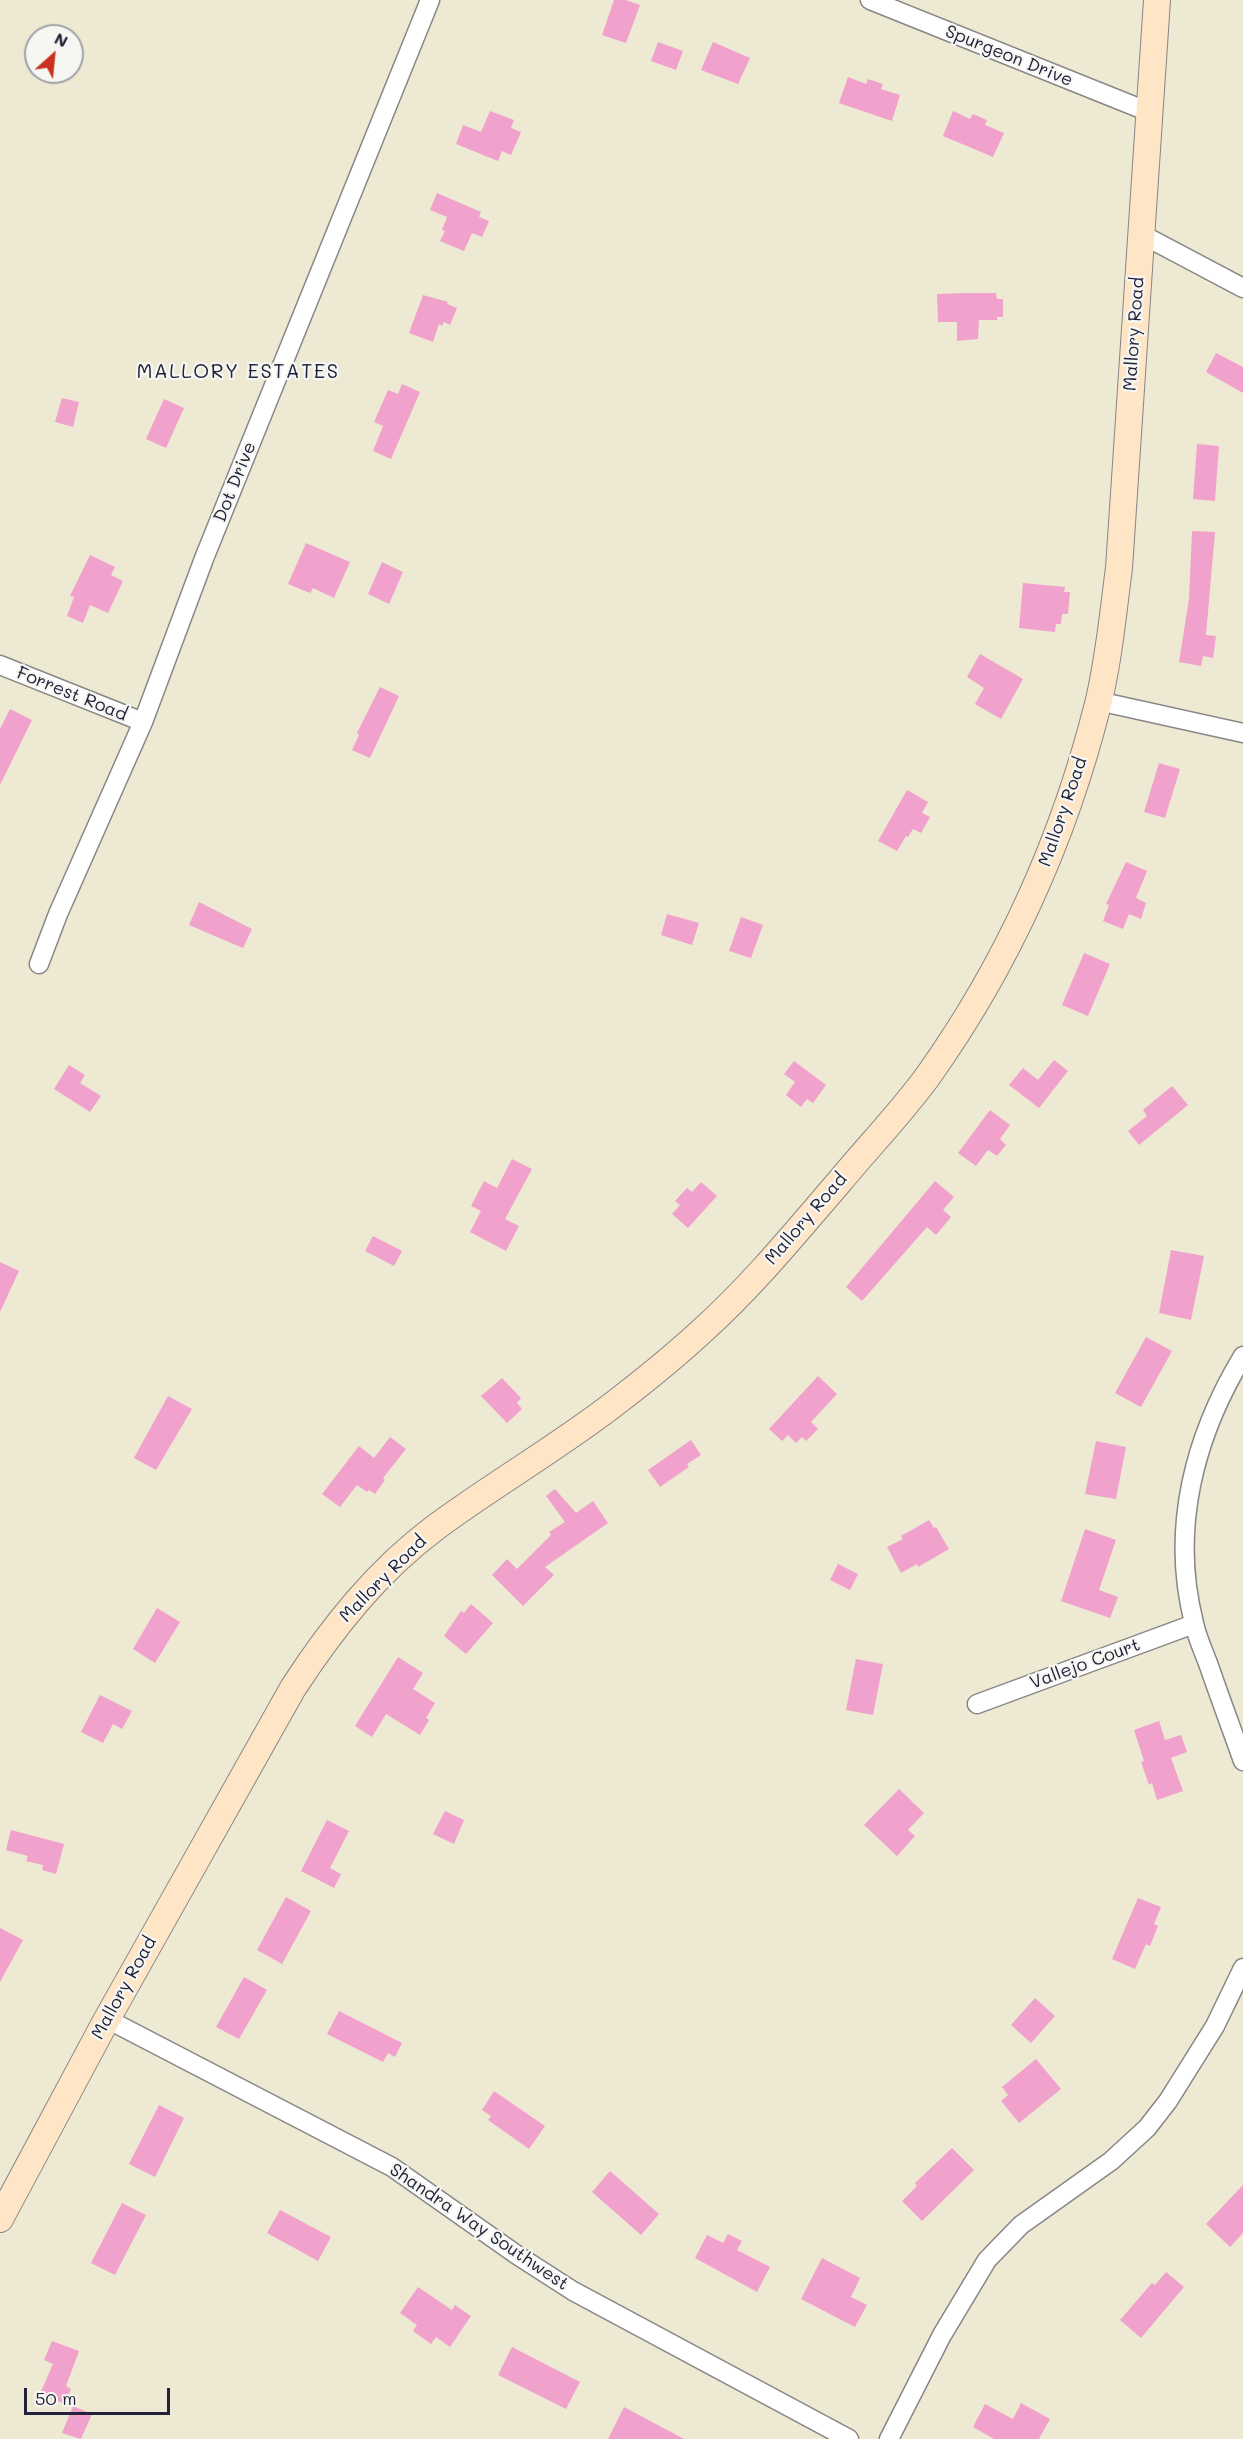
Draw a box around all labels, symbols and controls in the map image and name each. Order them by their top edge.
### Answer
street label: Spurgeon Drive [942,21,1076,91]
north arrow [24,24,84,84]
text: N [51,27,72,51]
street label: Mallory Road [1119,276,1149,392]
district label: MALLORY ESTATES [136,360,340,384]
street label: Dot Drive [209,439,261,525]
street label: Forrest Road [14,662,130,726]
street label: Mallory Road [1034,754,1092,870]
street label: Mallory Road [760,1169,852,1269]
street label: Mallory Road [335,1531,431,1627]
street label: Vallejo Court [1027,1634,1143,1694]
street label: Mallory Road [87,1933,161,2043]
street label: Shandra Way Southwest [385,2159,573,2295]
scale bar [27,2376,172,2414]
text: 50 m [35,2386,77,2410]

